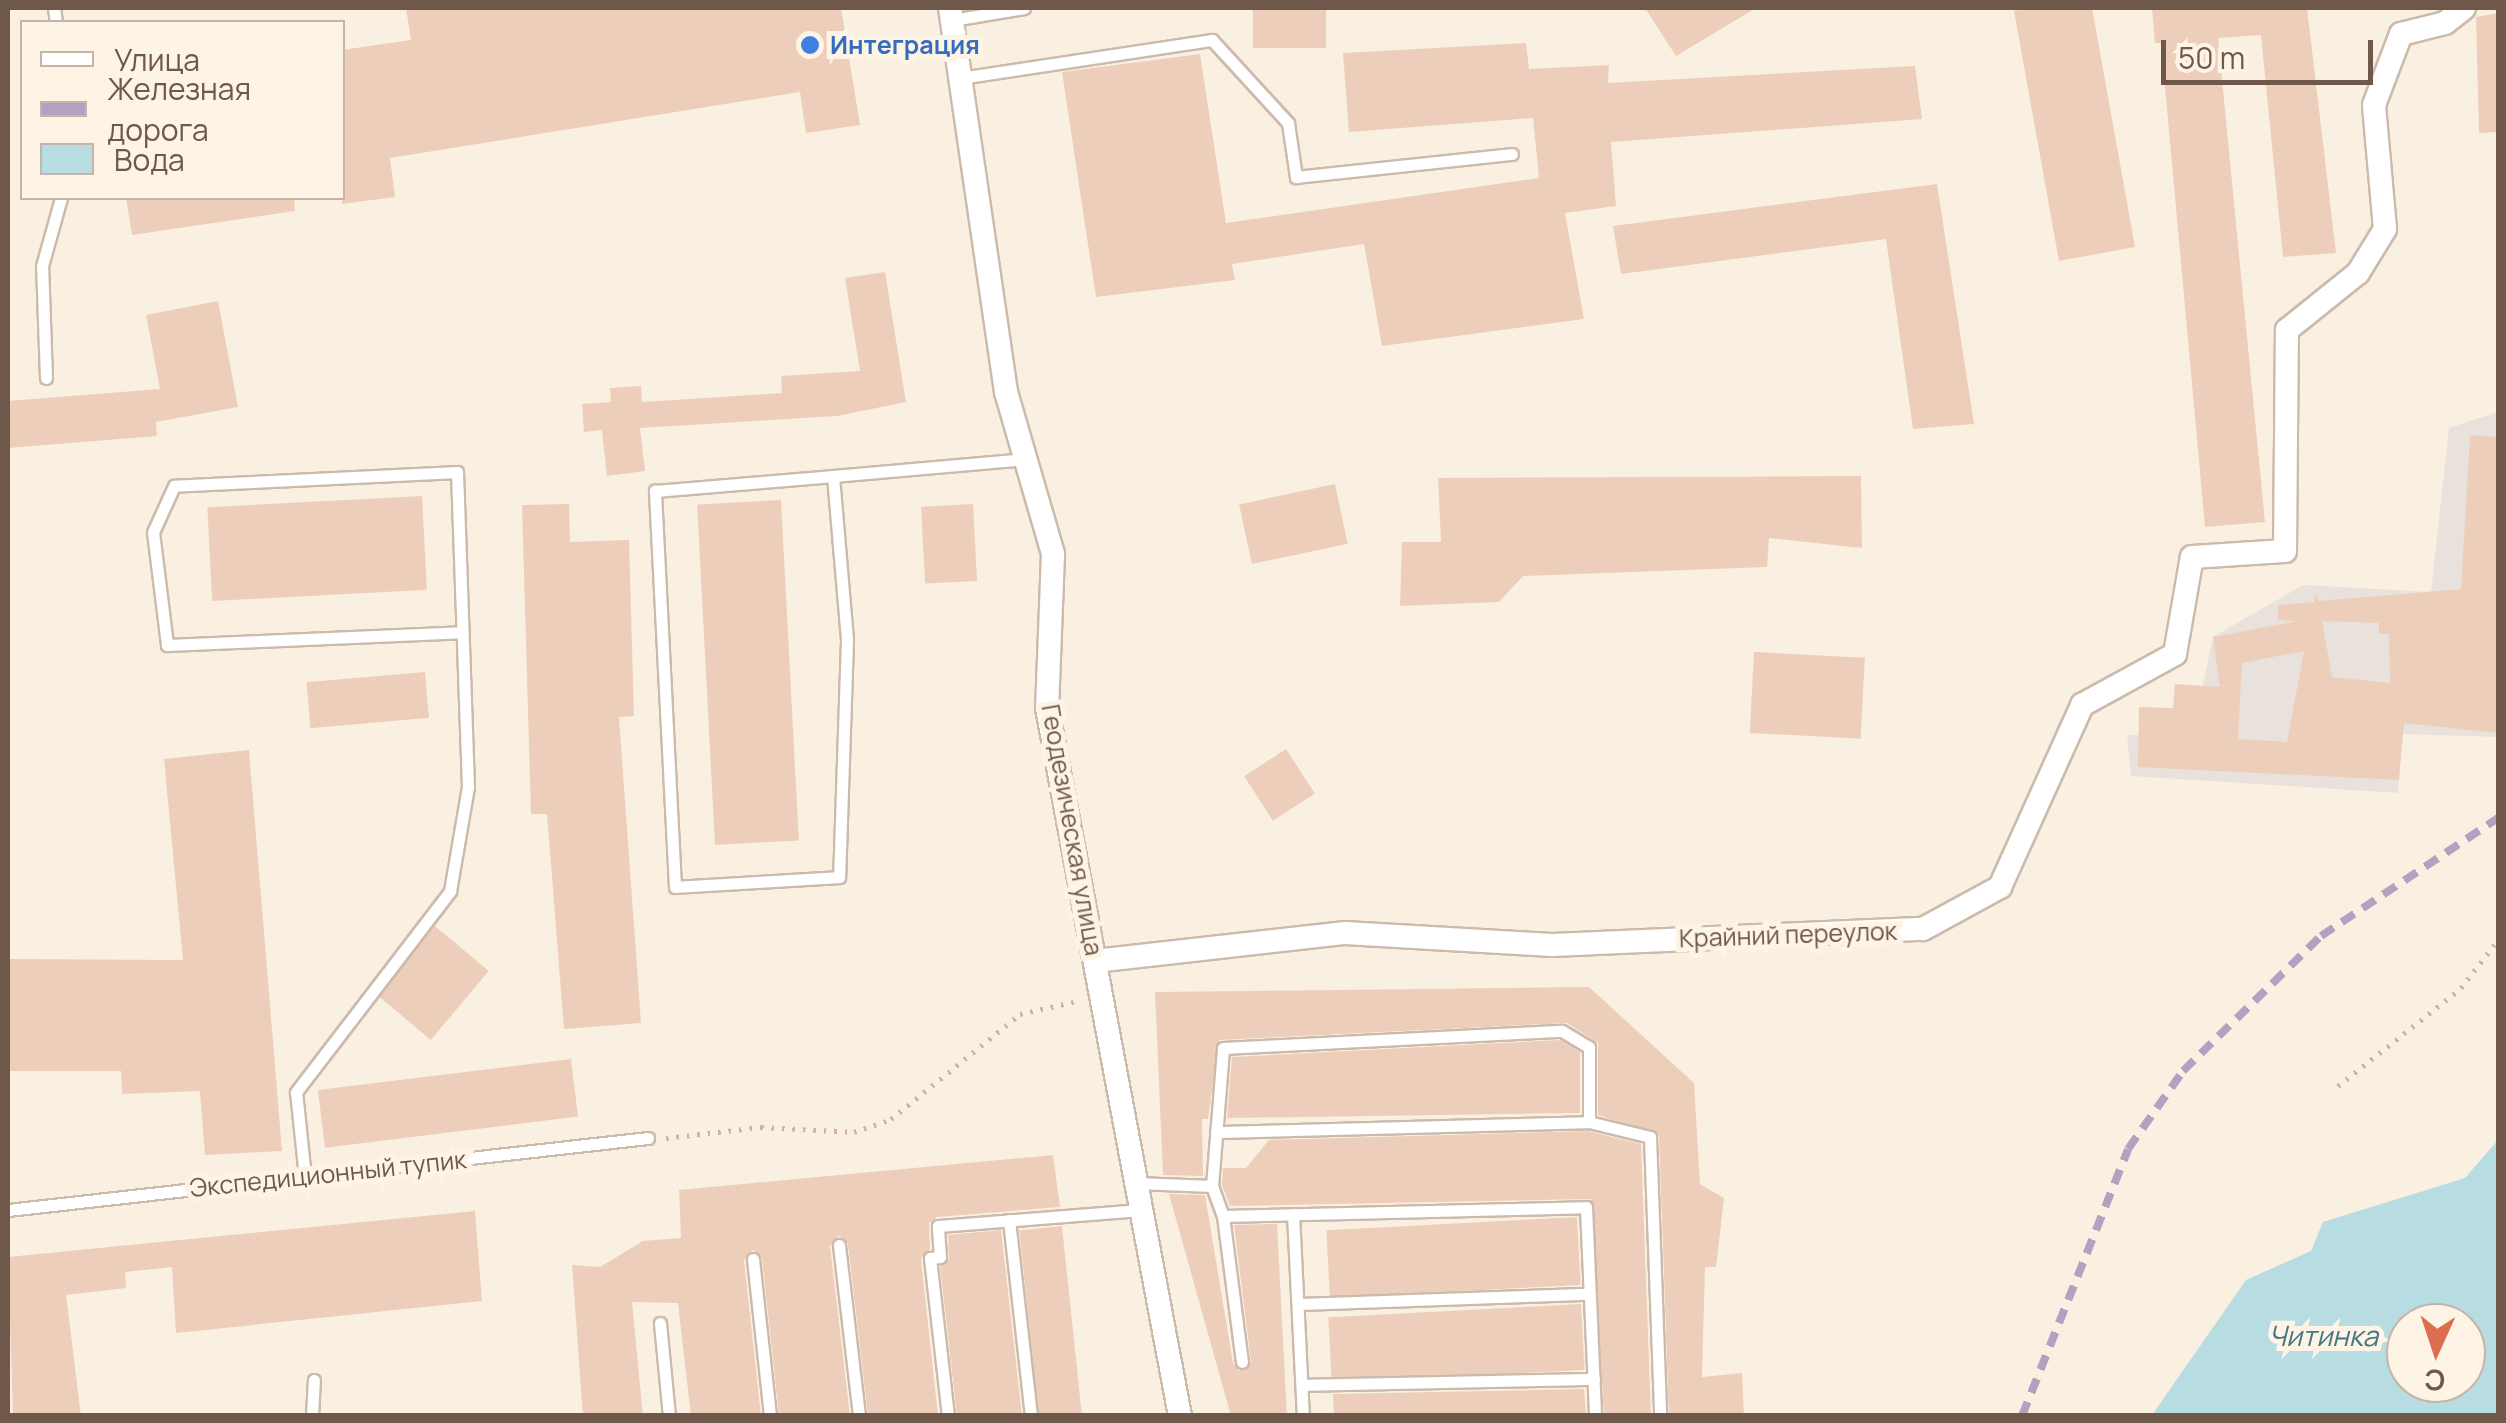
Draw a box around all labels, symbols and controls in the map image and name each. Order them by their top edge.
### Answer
legend [20,20,345,200]
scale bar [2166,20,2378,82]
place label: Интеграция [830,30,980,60]
marker: Интеграция [799,34,821,56]
text: 50 m [2178,37,2245,78]
text: Улица [114,39,200,80]
text: Железная дорога [107,68,251,150]
text: Вода [114,139,185,180]
street label: Геодезическая улица [1035,702,1109,958]
street label: Крайний переулок [1678,916,1898,954]
street label: Экспедиционный тупик [188,1145,468,1203]
north arrow [2386,1303,2486,1403]
water label: Читинка [2268,1318,2378,1352]
text: С [2423,1361,2446,1400]

